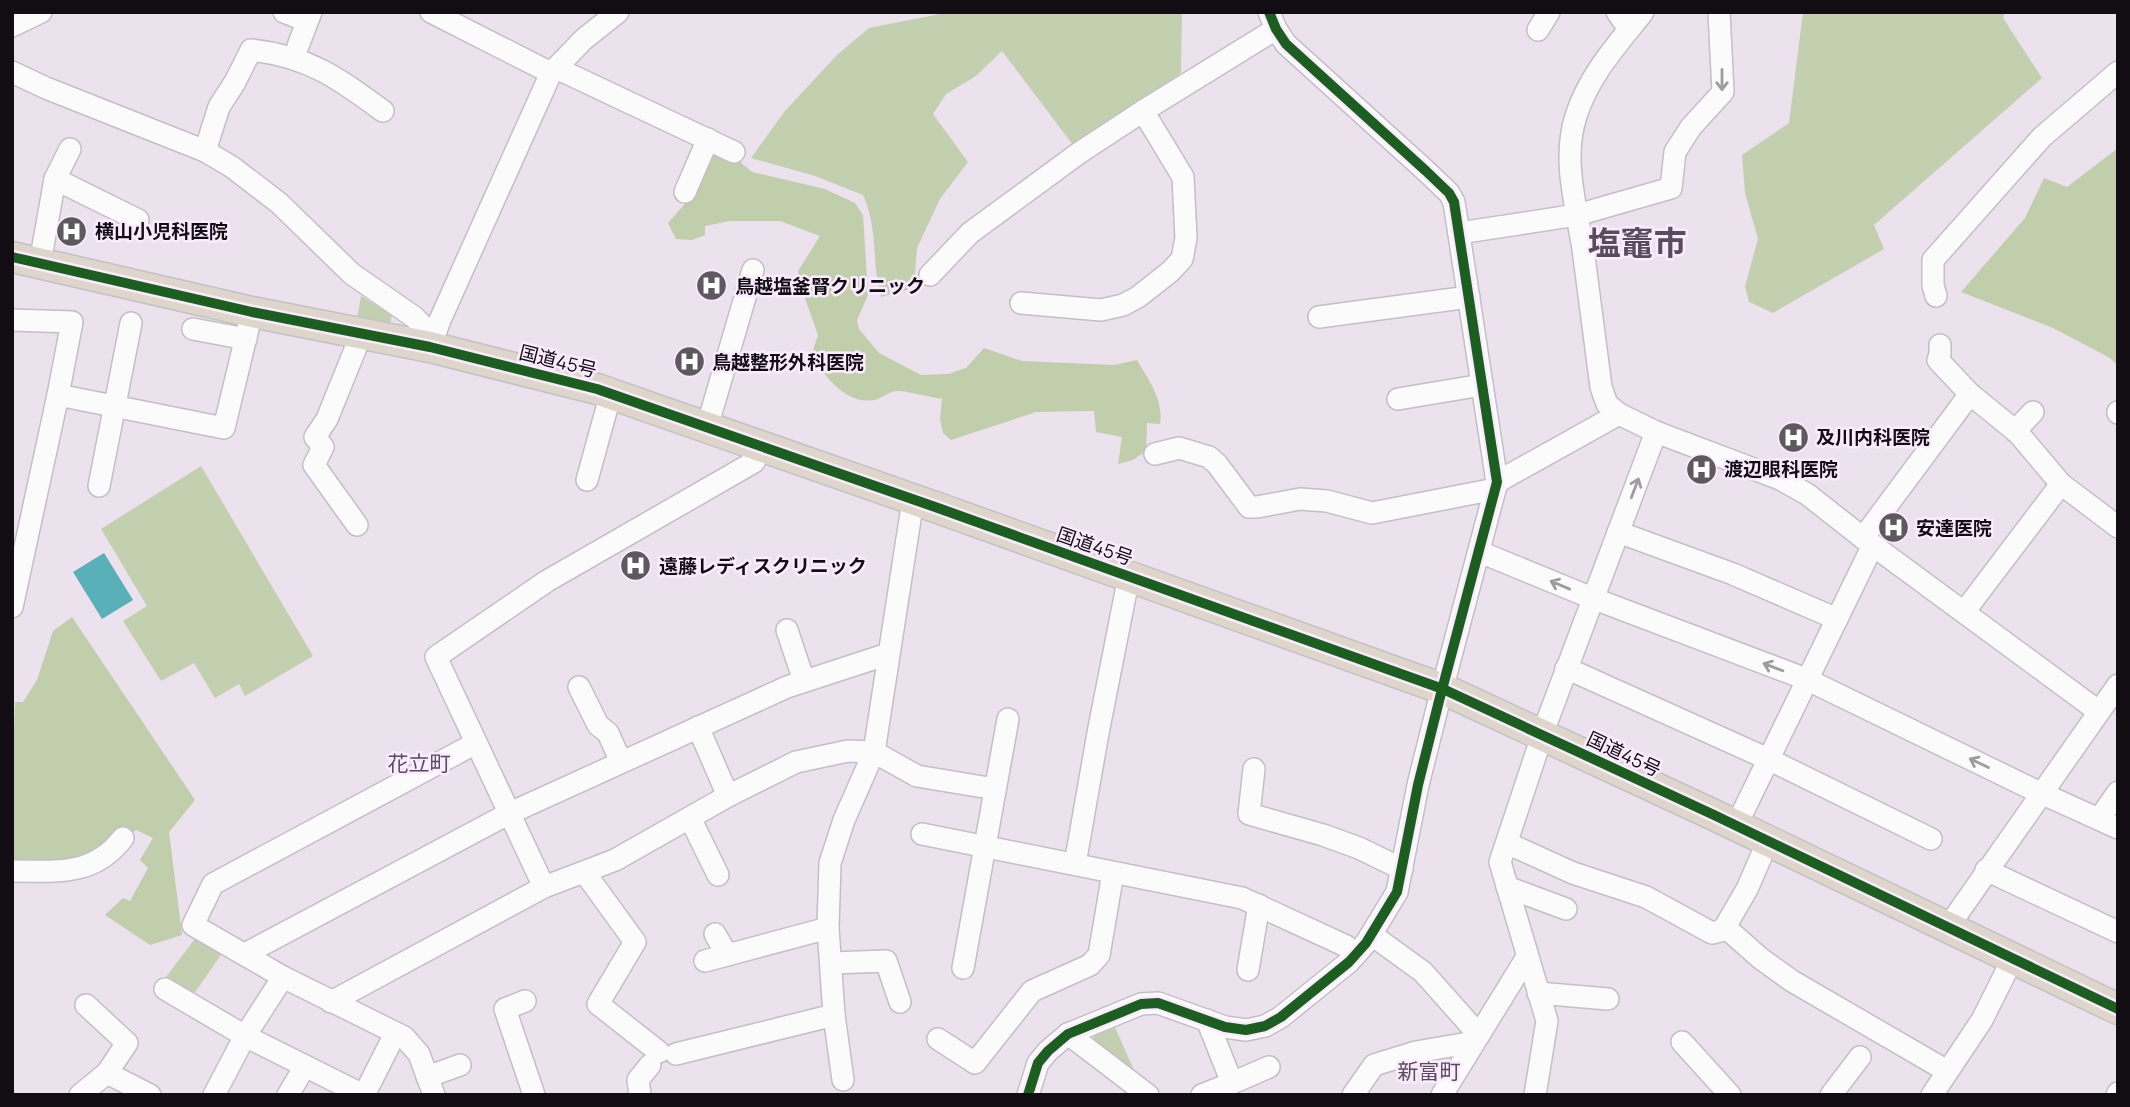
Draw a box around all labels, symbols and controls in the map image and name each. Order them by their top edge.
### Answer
one-way arrow [1715,68,1729,91]
hospital icon: 横山小児科医院 [55,214,89,248]
place label: 横山小児科医院 [95,218,228,244]
district label: 塩竈市 [1588,220,1687,265]
hospital icon: 鳥越塩釜腎クリニック [695,269,729,303]
place label: 鳥越塩釜腎クリニック [735,273,925,299]
street label: 国道45号 [516,339,600,383]
hospital icon: 鳥越整形外科医院 [672,345,706,379]
place label: 鳥越整形外科医院 [712,349,864,375]
hospital icon: 及川内科医院 [1776,420,1810,454]
place label: 及川内科医院 [1816,424,1930,450]
hospital icon: 渡辺眼科医院 [1684,452,1718,486]
place label: 渡辺眼科医院 [1724,456,1838,482]
one-way arrow [1630,477,1642,499]
hospital icon: 安達医院 [1876,511,1910,545]
place label: 安達医院 [1916,515,1992,541]
street label: 国道45号 [1053,521,1137,571]
hospital icon: 遠藤レディスクリニック [619,549,653,583]
place label: 遠藤レディスクリニック [659,553,867,579]
one-way arrow [1550,578,1572,591]
one-way arrow [1763,659,1784,672]
street label: 国道45号 [1583,725,1665,783]
district label: 花立町 [388,749,451,777]
one-way arrow [1969,756,1990,770]
district label: 新富町 [1398,1057,1461,1085]

